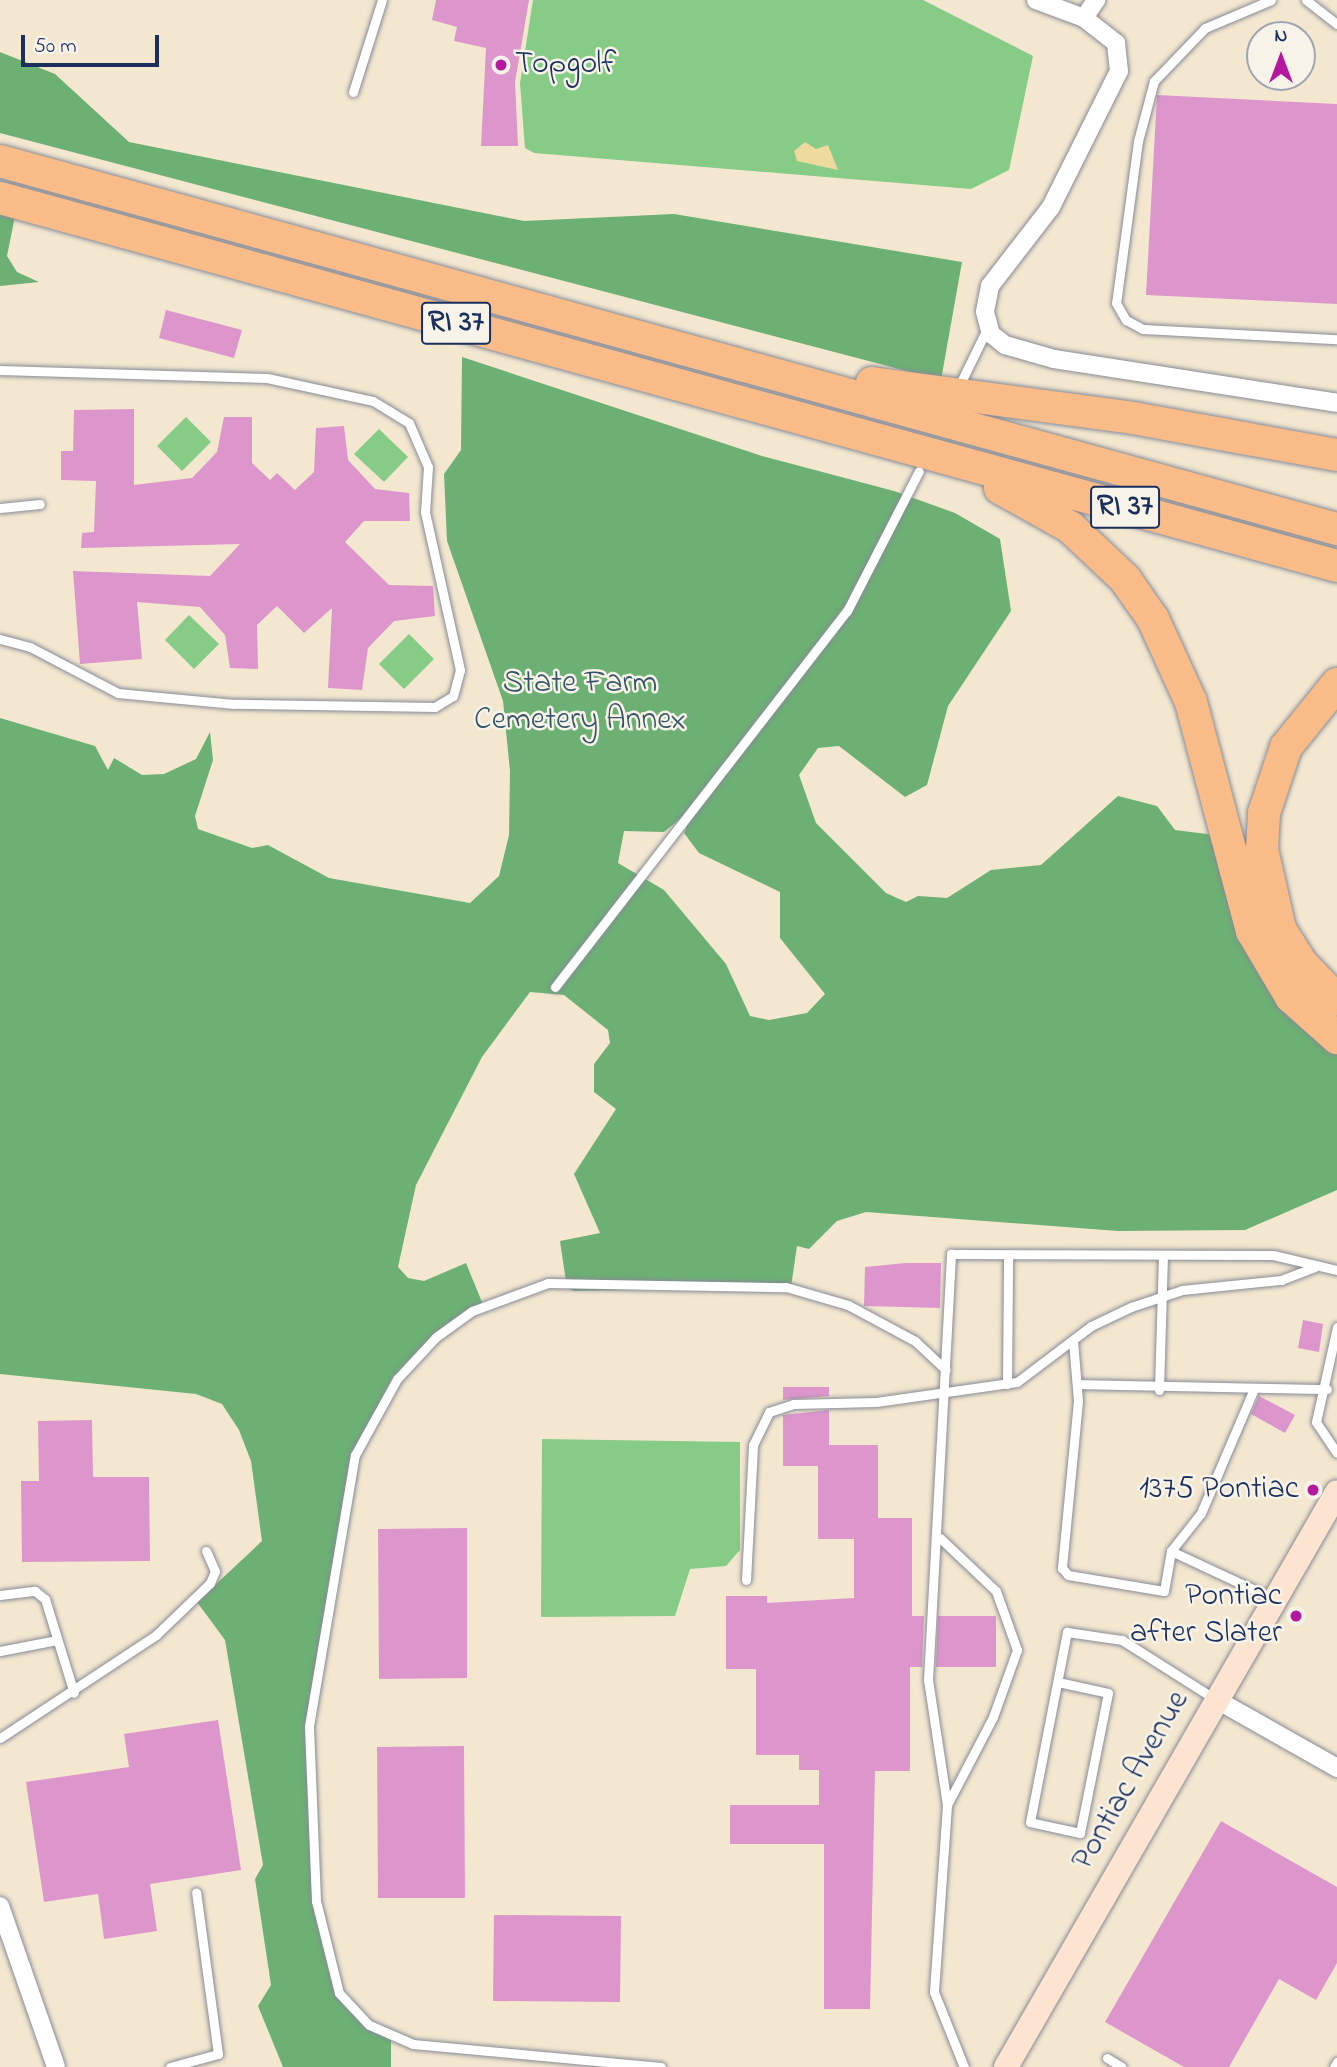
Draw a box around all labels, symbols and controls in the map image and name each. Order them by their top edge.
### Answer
scale bar [24,21,163,65]
north arrow [1246,21,1316,91]
text: N [1275,23,1287,50]
text: 50 m [34,32,77,62]
place label: Topgolf [515,46,616,84]
marker: Topgolf [493,57,509,73]
road number: RI 37 [421,296,491,350]
road number: RI 37 [1090,480,1160,534]
park label: State Farm Cemetery Annex [474,666,686,741]
place label: 1375 Pontiac [1139,1471,1299,1509]
marker: 1375 Pontiac [1305,1482,1321,1498]
place label: Pontiac after Slater [1130,1579,1282,1654]
marker: Pontiac after Slater [1288,1608,1304,1624]
street label: Pontiac Avenue [1065,1684,1199,1878]

